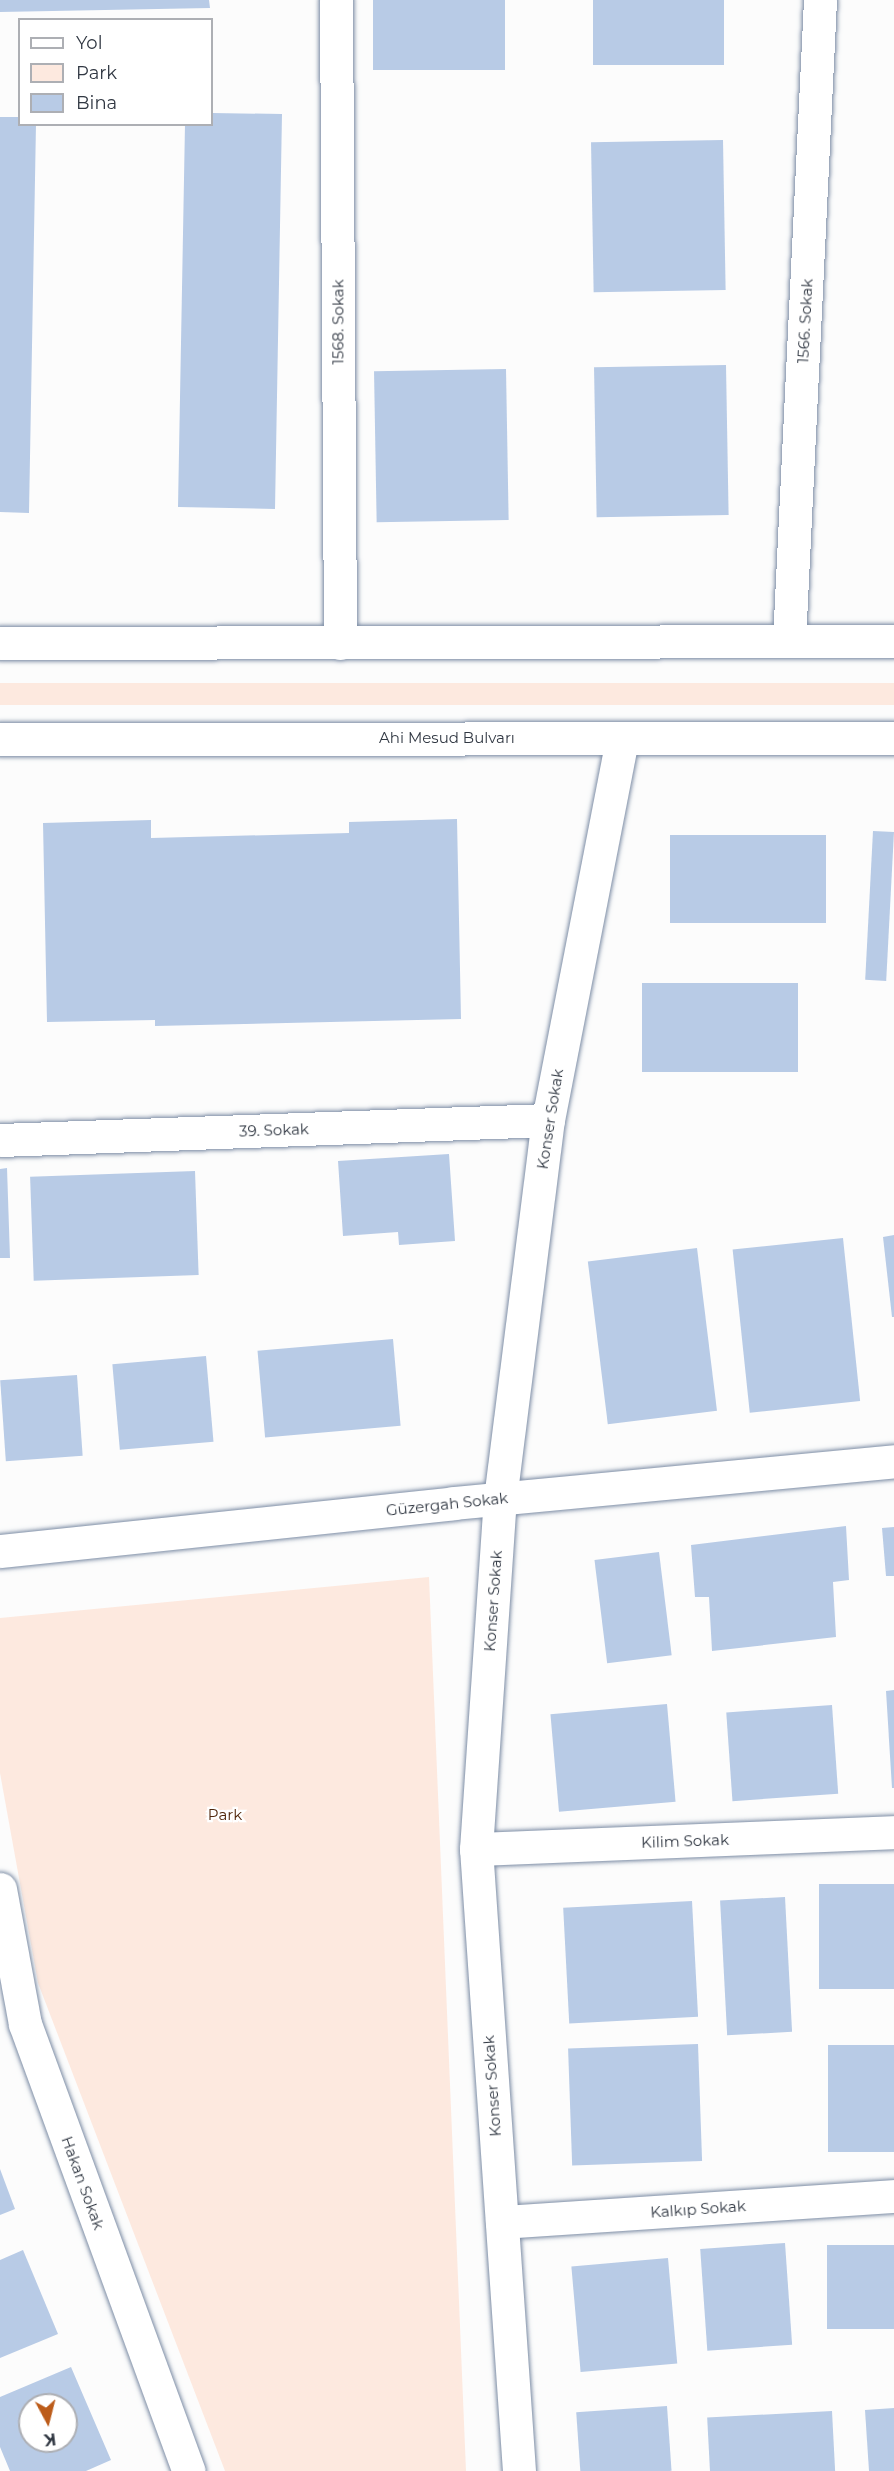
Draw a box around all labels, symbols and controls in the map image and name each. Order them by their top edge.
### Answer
legend [18,18,213,126]
text: Yol [76,32,102,54]
text: Park [76,62,117,84]
text: Bina [76,92,117,114]
street label: 1566. Sokak [794,278,816,364]
street label: 1568. Sokak [329,279,347,365]
street label: Ahi Mesud Bulvarı [379,729,515,747]
street label: Konser Sokak [533,1067,567,1171]
street label: 39. Sokak [239,1120,309,1140]
street label: Güzergah Sokak [385,1489,509,1519]
street label: Konser Sokak [480,1550,506,1652]
park label: Park [208,1806,242,1824]
street label: Kilim Sokak [641,1830,729,1852]
street label: Konser Sokak [479,2035,505,2137]
street label: Hakan Sokak [58,2134,108,2232]
street label: Kalkıp Sokak [650,2197,746,2221]
north arrow [18,2393,78,2453]
text: K [43,2429,57,2450]

